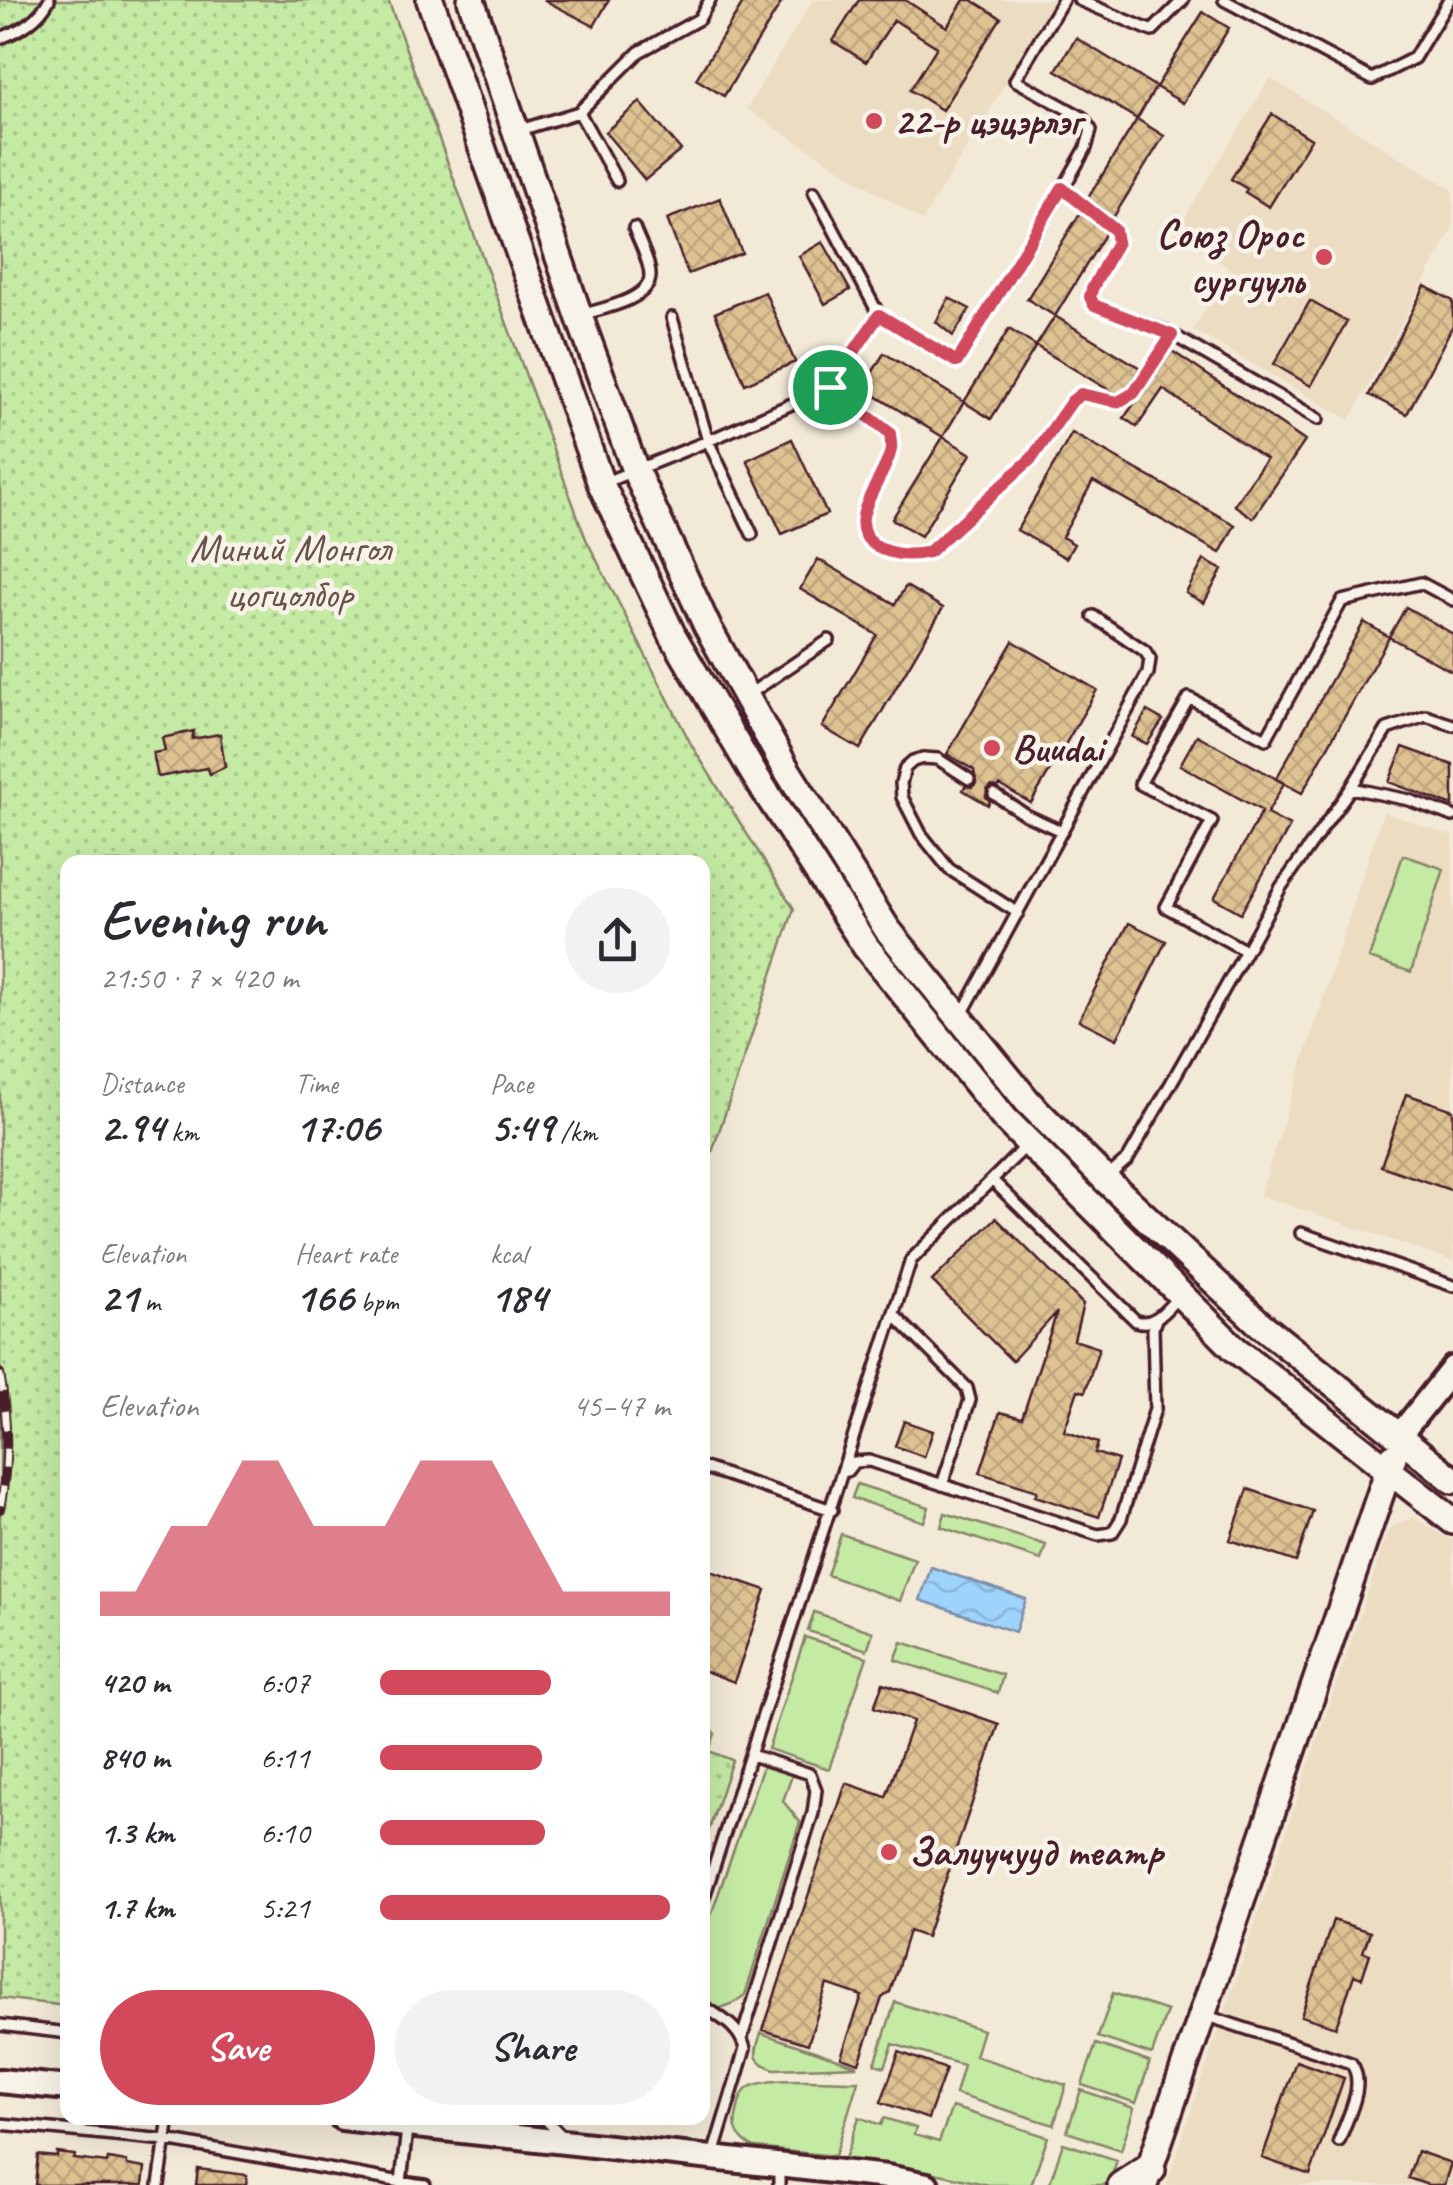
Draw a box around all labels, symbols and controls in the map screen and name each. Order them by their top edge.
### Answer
place label: 22-р цэцэрлэг [894,96,1087,146]
marker: 22-р цэцэрлэг [863,110,885,132]
place label: Союз Орос сургууль [1157,209,1307,305]
marker: Союз Орос сургууль [1313,246,1335,268]
pin [788,345,873,430]
icon: arrive [803,360,858,415]
park label: Миний Монгол цогцолбор [190,523,393,619]
place label: Buudai [1012,723,1108,773]
marker: Buudai [981,737,1003,759]
text: Evening run [100,884,325,954]
button: share [565,888,670,993]
text: 21:50 · 7 × 420 m [100,957,298,998]
text: Distance [100,1066,184,1101]
text: Time [295,1066,338,1101]
text: Pace [490,1066,533,1101]
text: 2.94 [100,1101,165,1154]
text: 17:06 [295,1101,380,1154]
text: 5:49 [490,1101,554,1154]
text: km [165,1114,199,1149]
text: /km [554,1114,597,1149]
text: Elevation [100,1236,186,1271]
text: Heart rate [295,1236,397,1271]
text: kcal [490,1236,527,1271]
text: 21 [100,1271,138,1324]
text: 166 [295,1271,353,1324]
text: 184 [490,1271,547,1324]
text: m [138,1284,160,1319]
text: bpm [353,1284,399,1319]
text: Elevation [100,1385,198,1426]
text: 45–47 m [572,1385,670,1426]
text: 420 m [100,1662,169,1703]
text: 6:07 [260,1662,310,1703]
text: 840 m [100,1737,169,1778]
text: 6:11 [260,1737,310,1778]
text: 1.3 km [100,1812,174,1853]
text: 6:10 [260,1812,310,1853]
place label: Залуучууд театр [909,1827,1165,1877]
marker: Залуучууд театр [878,1841,900,1863]
text: 1.7 km [100,1887,174,1928]
text: 5:21 [260,1887,310,1928]
button: Save [100,1990,375,2105]
button: Share [395,1990,670,2105]

